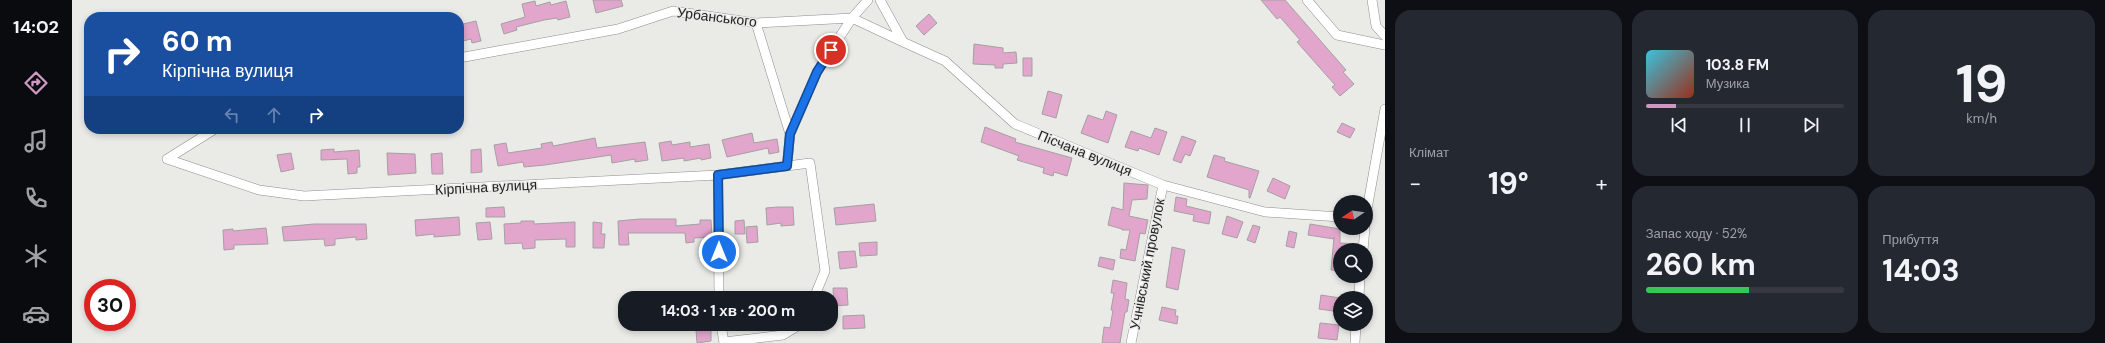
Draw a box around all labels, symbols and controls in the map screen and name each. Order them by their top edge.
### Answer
street label: Урбанського [676,3,758,31]
text: 14:02 [13,15,59,39]
text: 60 m [162,23,232,60]
icon: right [96,28,148,80]
pin [814,33,848,67]
icon: arrive [820,39,842,61]
text: 19 [1956,50,2008,118]
text: 103.8 FM [1706,55,1769,75]
text: Кiрпiчна вулиця [162,59,293,83]
icon: directions [22,69,50,97]
text: Музика [1706,75,1750,92]
icon: left [221,104,243,126]
icon: ahead [263,104,285,126]
icon: right [305,104,327,126]
text: km/h [1966,110,1997,127]
icon: previous [1668,114,1690,136]
icon: pause [1734,114,1756,136]
icon: next [1800,114,1822,136]
street label: Пiсчана вулиця [1035,126,1135,180]
icon: music [22,127,50,155]
text: Клімат [1409,144,1449,161]
text: 19° [1488,164,1529,203]
text: − [1409,169,1421,198]
text: + [1596,169,1608,198]
street label: Кiрпiчна вулиця [434,175,538,199]
icon: phone [22,184,50,212]
north arrow [1333,195,1373,235]
map controls [1333,195,1373,331]
street label: Учнівський провулок [1125,196,1169,331]
text: Запас ходу · 52% [1646,225,1747,242]
position arrow [698,231,740,273]
text: Прибуття [1882,231,1939,248]
icon: climate [22,242,50,270]
button: search [1333,243,1373,283]
text: 260 km [1646,245,1756,284]
text: 14:03 [1882,251,1960,290]
speed limit sign: 30 [84,279,136,331]
button: layers [1333,291,1373,331]
icon: car [22,300,50,328]
text: 14:03 · 1 хв · 200 m [661,301,795,321]

